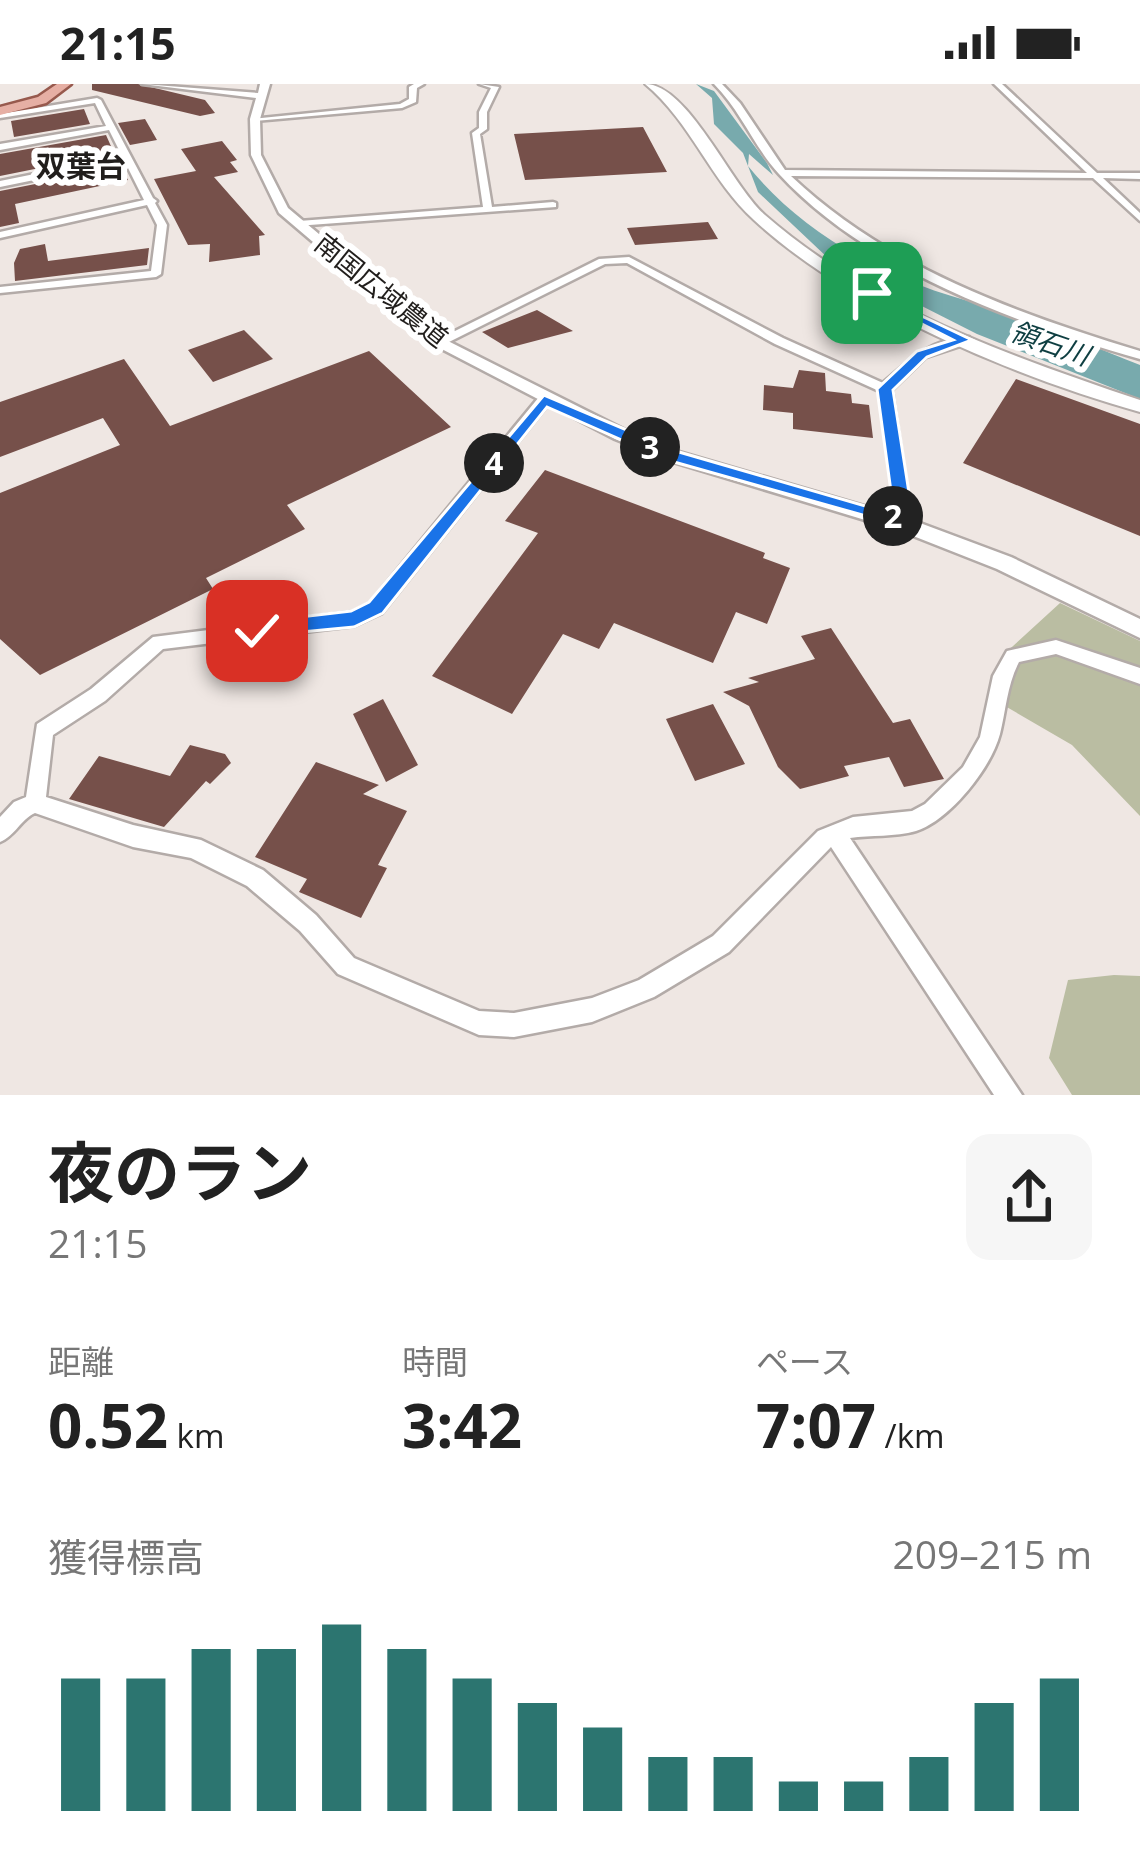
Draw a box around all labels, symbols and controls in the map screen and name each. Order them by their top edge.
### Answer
text: 21:15 [60,12,176,73]
district label: 双葉台 [36,145,126,186]
street label: 南国広域農道 [307,224,457,355]
pin [821,242,923,344]
icon: arrive [839,260,905,326]
water label: 領石川 [1006,312,1098,374]
pin: 3 [620,417,680,477]
text: 3 [641,424,659,469]
pin: 4 [464,433,524,493]
text: 4 [485,440,503,485]
pin: 2 [863,486,923,546]
text: 2 [884,493,902,538]
pin [206,580,308,682]
icon: check [224,598,290,664]
text: 夜のラン [48,1126,312,1216]
button: share [966,1134,1092,1260]
text: 21:15 [48,1216,147,1269]
text: 距離 [48,1339,114,1384]
text: 時間 [402,1339,468,1384]
text: ペース [756,1339,853,1384]
text: 0.52 [48,1384,168,1466]
text: 3:42 [402,1384,522,1466]
text: 7:07 [756,1384,876,1466]
text: km [168,1413,225,1458]
text: /km [876,1413,945,1458]
text: 209–215 m [892,1527,1092,1580]
text: 獲得標高 [48,1530,204,1583]

